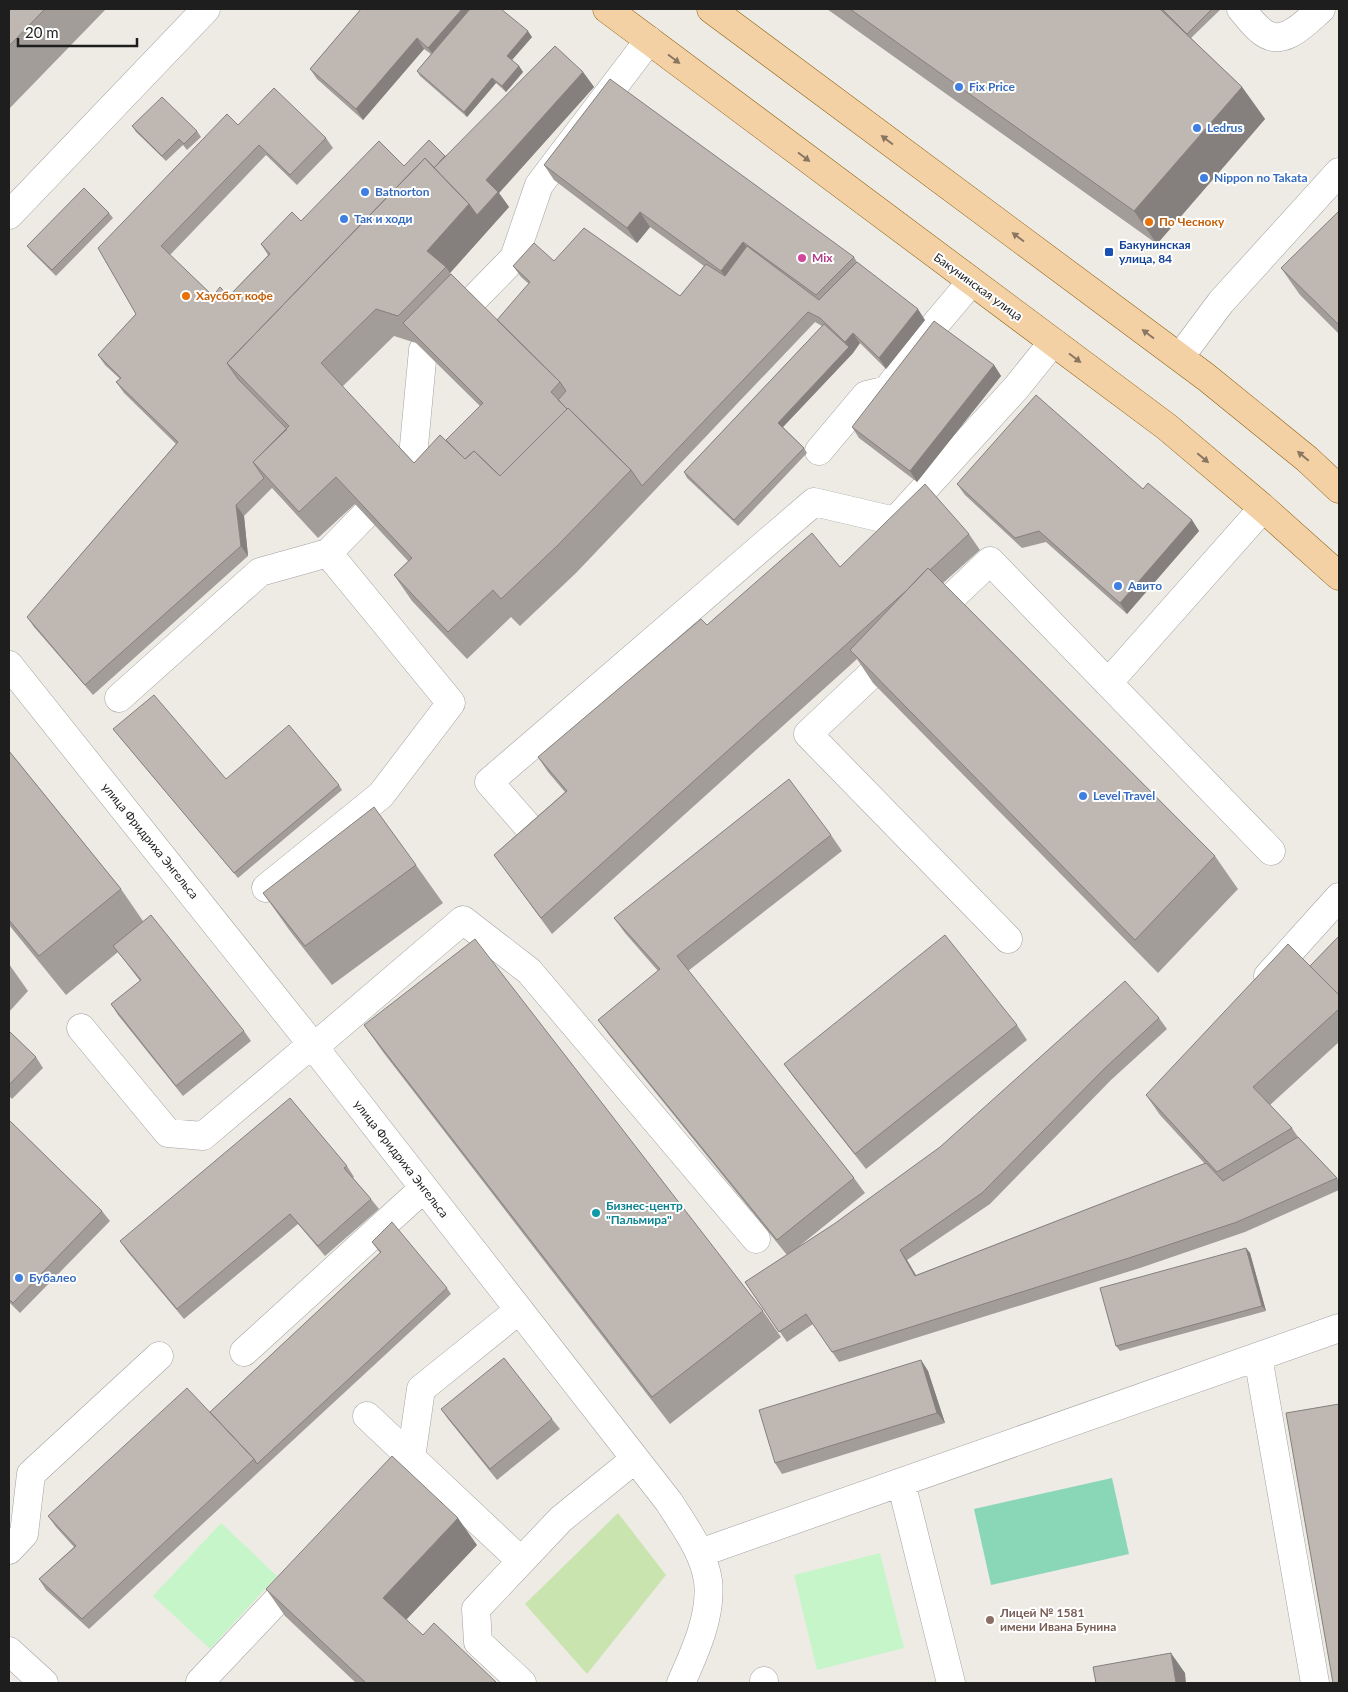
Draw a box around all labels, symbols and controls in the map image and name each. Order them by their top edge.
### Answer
scale bar [18,15,136,47]
text: 20 m [25,23,59,41]
one-way arrow [667,54,681,64]
place label: Fix Price [969,79,1016,94]
marker: Fix Price [953,81,965,93]
place label: Ledrus [1207,120,1243,135]
marker: Ledrus [1191,122,1203,134]
one-way arrow [880,135,894,145]
one-way arrow [797,152,811,162]
place label: Nippon no Takata [1214,170,1308,185]
marker: Nippon no Takata [1198,172,1210,184]
place label: Batnorton [375,184,430,199]
marker: Batnorton [359,186,371,198]
place label: Так и ходи [354,211,413,226]
marker: Так и ходи [338,213,350,225]
place label: По Чесноку [1159,214,1225,229]
marker: По Чесноку [1143,216,1155,228]
one-way arrow [1012,231,1025,242]
place label: Бакунинская улица, 84 [1119,237,1191,266]
marker: Бакунинская улица, 84 [1103,246,1115,258]
street label: Бакунинская улица [931,249,1026,324]
place label: Mix [812,250,833,265]
marker: Mix [796,252,808,264]
place label: Хаусбот кофе [196,288,274,303]
marker: Хаусбот кофе [180,290,192,302]
one-way arrow [1142,328,1155,339]
one-way arrow [1068,353,1081,364]
one-way arrow [1297,451,1309,462]
one-way arrow [1197,452,1210,463]
place label: Авито [1127,578,1162,593]
marker: Авито [1112,580,1124,592]
street label: улица Фридриха Энгельса [99,780,202,902]
place label: Level Travel [1093,788,1155,803]
marker: Level Travel [1077,790,1089,802]
street label: улица Фридриха Энгельса [351,1097,452,1220]
place label: Бизнес-центр "Пальмира" [606,1198,683,1227]
marker: Бизнес-центр "Пальмира" [590,1207,602,1219]
place label: Бубалео [29,1270,76,1285]
marker: Бубалео [13,1272,25,1284]
place label: Лицей № 1581 имени Ивана Бунина [999,1605,1116,1634]
marker: Лицей № 1581 имени Ивана Бунина [984,1614,996,1626]

